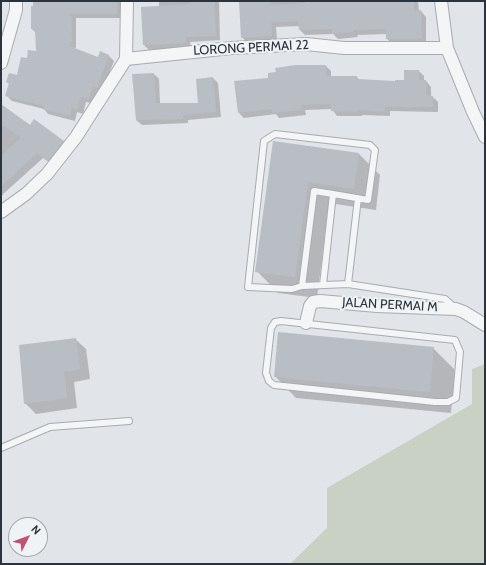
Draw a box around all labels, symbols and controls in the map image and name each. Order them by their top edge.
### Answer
street label: LORONG PERMAI 22 [193,37,309,59]
street label: JALAN PERMAI M [342,295,438,315]
north arrow [8,517,48,557]
text: N [28,522,44,537]

